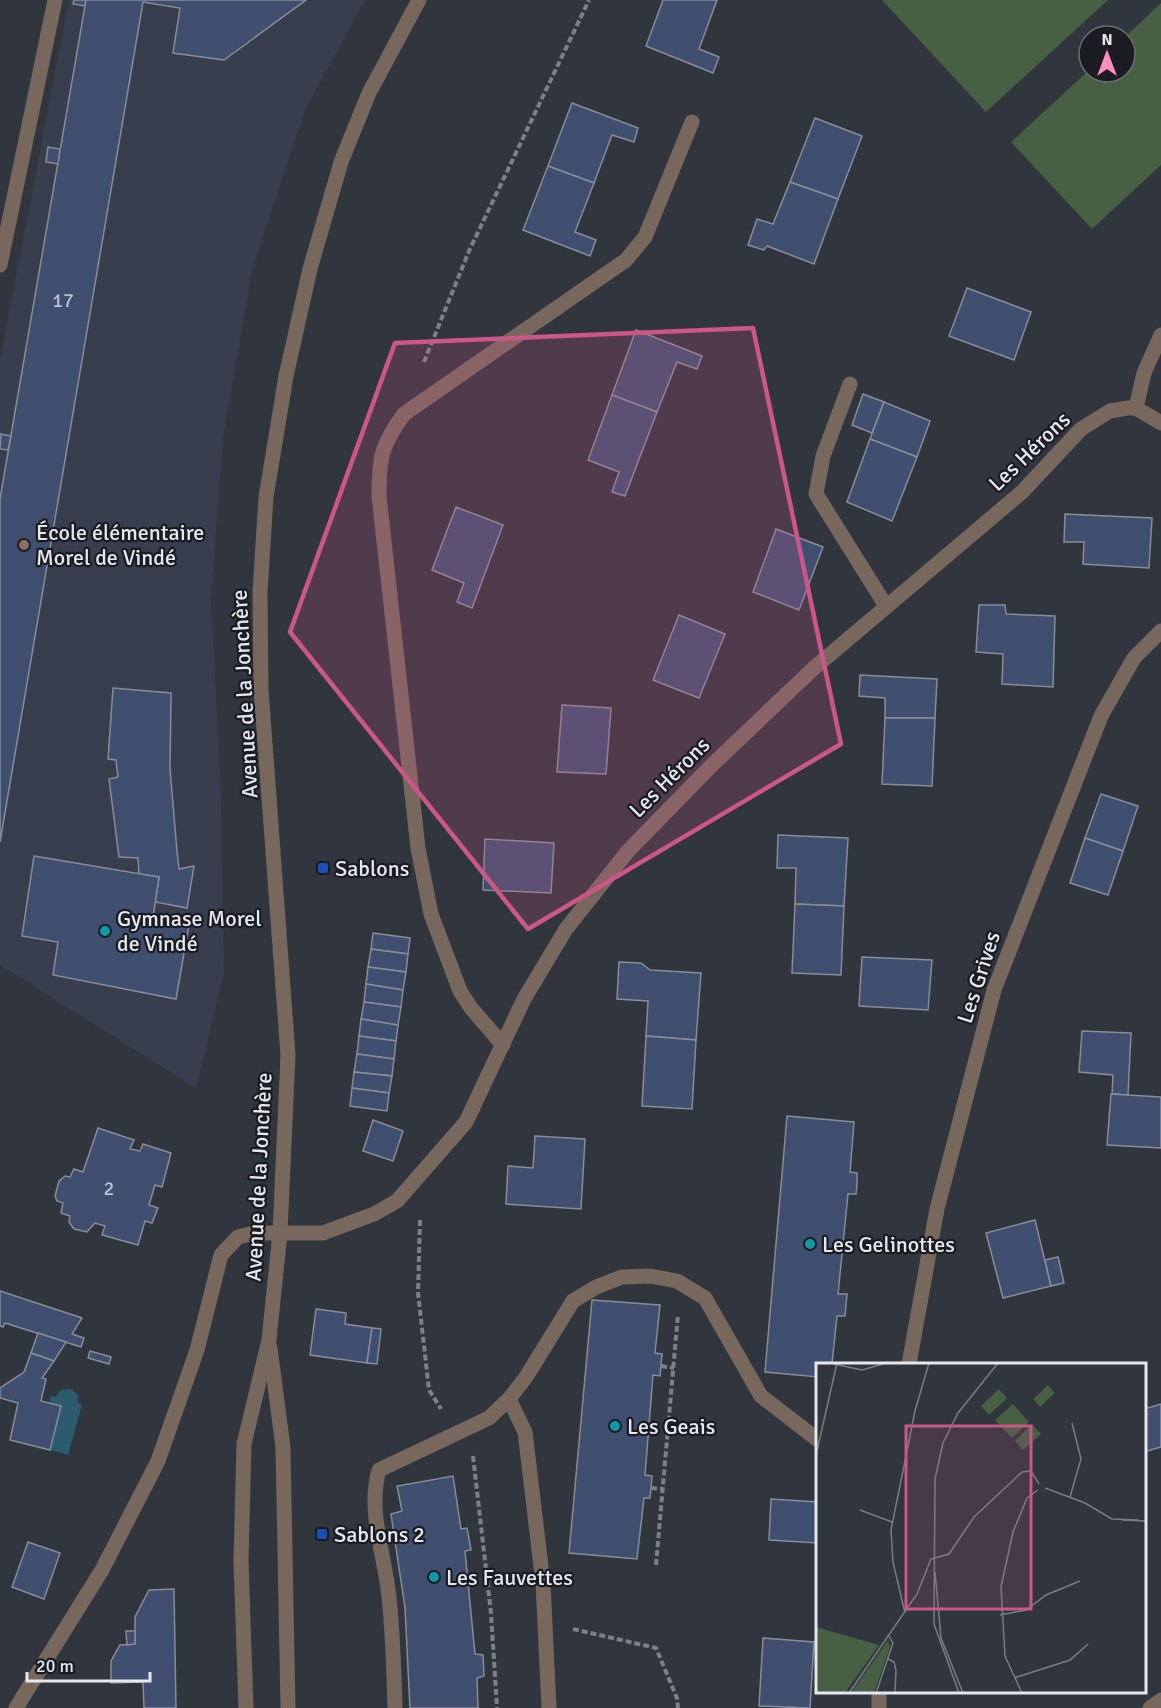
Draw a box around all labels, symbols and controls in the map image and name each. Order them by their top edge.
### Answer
north arrow [1077,24,1137,84]
text: N [1101,30,1113,50]
house number: 17 [52,288,74,313]
street label: Les Hérons [983,406,1076,497]
place label: École élémentaire Morel de Vindé [36,519,204,571]
marker: École élémentaire Morel de Vindé [17,538,31,552]
street label: Avenue de la Jonchère [226,589,263,799]
street label: Les Hérons [623,731,715,823]
place label: Sablons [335,855,409,882]
marker: Sablons [316,861,330,875]
place label: Gymnase Morel de Vindé [117,905,262,957]
marker: Gymnase Morel de Vindé [98,924,112,938]
street label: Les Grives [951,928,1006,1027]
street label: Avenue de la Jonchère [240,1072,277,1282]
house number: 2 [104,1176,114,1201]
place label: Les Gelinottes [822,1231,955,1258]
marker: Les Gelinottes [803,1237,817,1251]
inset map [816,1363,1146,1693]
place label: Les Geais [627,1413,715,1440]
marker: Les Geais [608,1419,622,1433]
place label: Sablons 2 [334,1521,425,1548]
marker: Sablons 2 [315,1527,329,1541]
place label: Les Fauvettes [446,1564,573,1591]
marker: Les Fauvettes [427,1570,441,1584]
scale bar [27,1645,150,1683]
text: 20 m [36,1655,74,1677]

